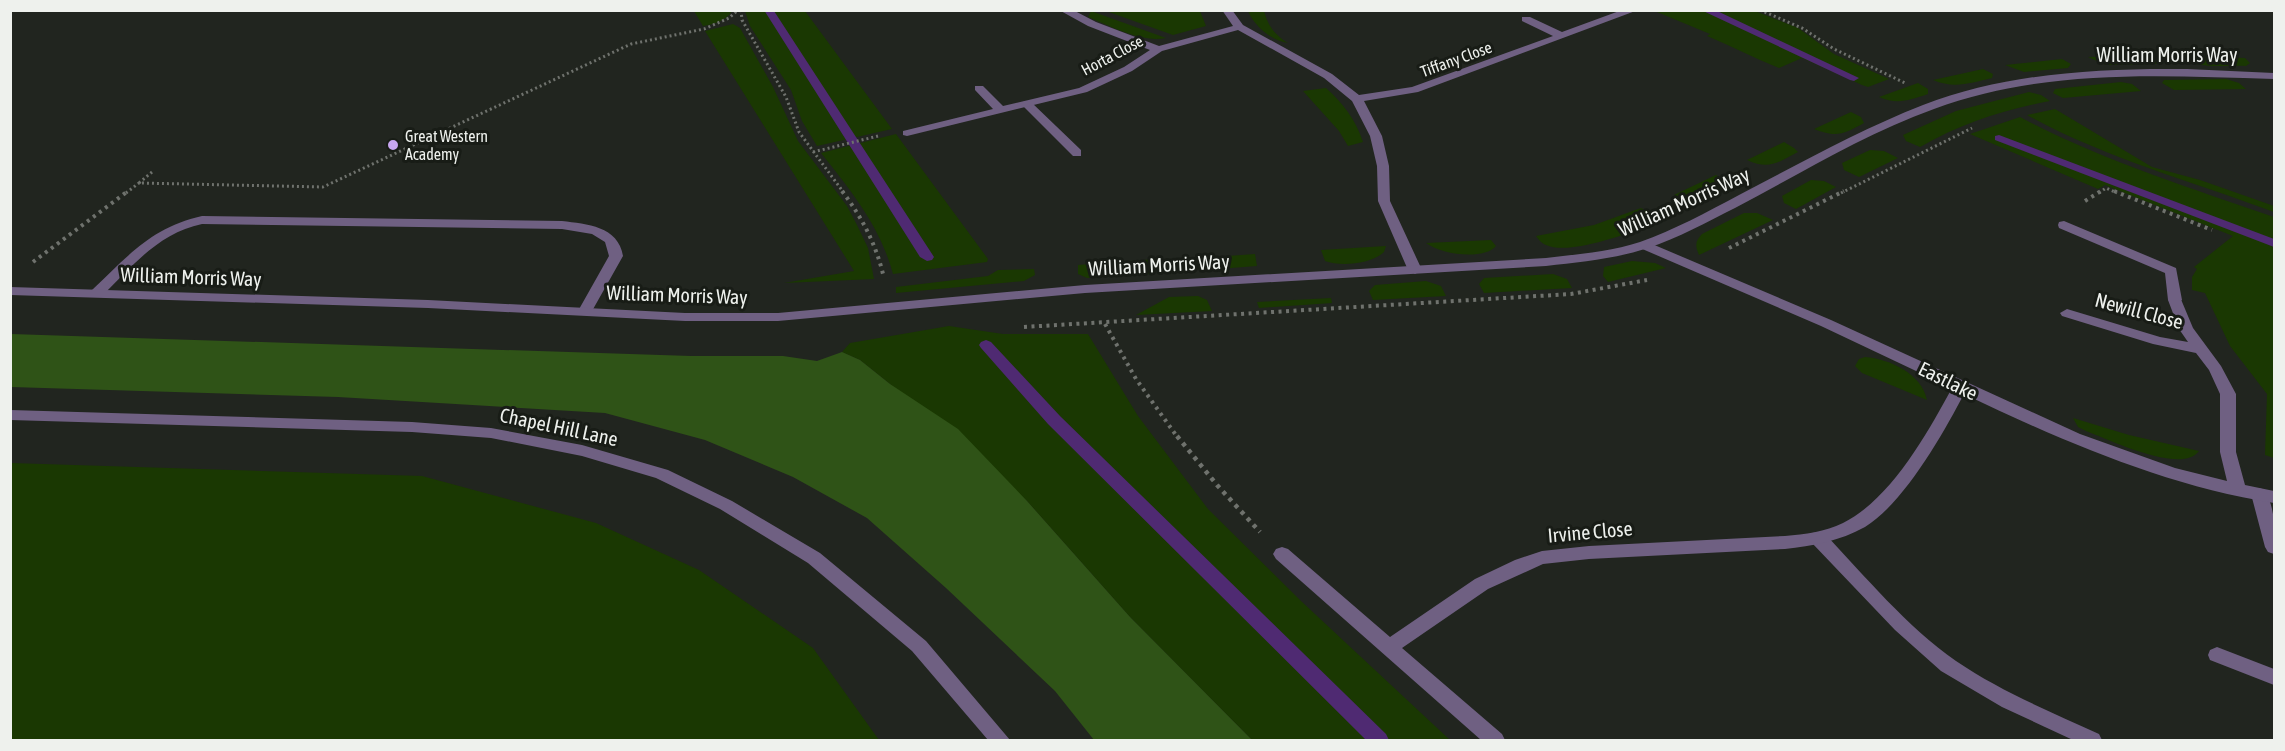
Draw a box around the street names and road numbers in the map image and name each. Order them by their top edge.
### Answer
street label: Horta Close [1078,31,1146,79]
street label: Tiffany Close [1418,38,1495,81]
street label: William Morris Way [2096,43,2238,66]
street label: William Morris Way [1615,162,1753,241]
street label: William Morris Way [1088,249,1230,280]
street label: William Morris Way [120,263,262,290]
street label: William Morris Way [606,281,748,308]
street label: Newill Close [2093,288,2186,333]
street label: Eastlake [1915,356,1981,405]
street label: Chapel Hill Lane [498,403,620,450]
street label: Irvine Close [1547,516,1633,547]

